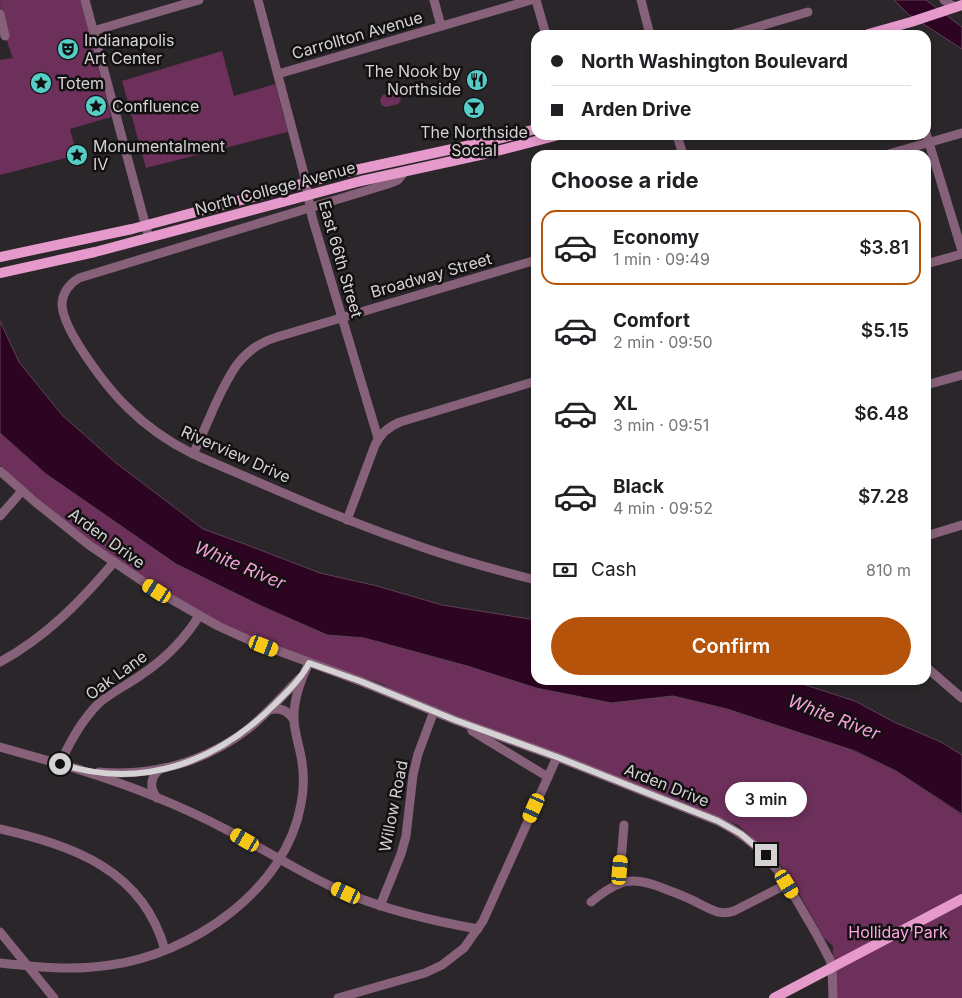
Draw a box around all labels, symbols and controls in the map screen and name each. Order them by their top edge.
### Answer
street label: Carrollton Avenue [289,7,425,63]
place label: Indianapolis Art Center [84,30,174,68]
theatre icon: Indianapolis Art Center [56,37,80,61]
text: North Washington Boulevard [581,50,848,73]
place label: The Nook by Northside [364,61,461,99]
restaurant icon: The Nook by Northside [465,68,489,92]
place icon: Totem [29,71,53,95]
place label: Totem [57,73,104,93]
place icon: Confluence [84,94,108,118]
place label: Confluence [112,96,199,116]
bar icon: The Northside Social [462,96,486,120]
text: Arden Drive [581,98,691,121]
place label: The Northside Social [420,122,528,160]
place label: Monumentalment IV [93,136,225,174]
place icon: Monumentalment IV [65,143,89,167]
street label: North College Avenue [193,157,357,219]
text: Choose a ride [551,167,699,193]
street label: East 66th Street [315,198,367,320]
icon: car [553,225,598,270]
text: Economy [613,226,699,249]
text: $3.81 [859,236,909,259]
street label: Broadway Street [368,248,494,302]
text: 1 min · 09:49 [613,249,710,269]
icon: car [553,308,598,353]
text: Comfort [613,309,690,332]
text: $5.15 [861,319,909,342]
text: 2 min · 09:50 [613,332,713,352]
icon: car [553,391,598,436]
text: XL [613,392,638,415]
text: $6.48 [854,402,909,425]
text: 3 min · 09:51 [613,415,709,435]
street label: Riverview Drive [178,421,294,487]
icon: car [553,474,598,519]
text: Black [613,475,664,498]
text: $7.28 [858,485,909,508]
text: 4 min · 09:52 [613,498,713,518]
street label: Arden Drive [65,504,149,572]
water label: White River [191,536,290,594]
icon: cash [551,556,579,584]
text: Cash [591,558,637,581]
text: 810 m [866,560,911,580]
car [140,577,173,605]
button: Confirm [551,617,911,675]
car [247,634,280,658]
street label: Oak Lane [81,646,151,704]
water label: White River [785,690,884,745]
route start [49,753,71,775]
street label: Willow Road [374,758,412,854]
street label: Arden Drive [622,759,712,811]
callout: 3 min [725,782,807,818]
text: 3 min [745,789,787,809]
car [521,791,546,825]
car [228,826,261,854]
route end [755,844,777,866]
car [611,854,628,886]
car [772,867,801,901]
car [329,880,362,906]
park label: Holliday Park [848,922,948,942]

